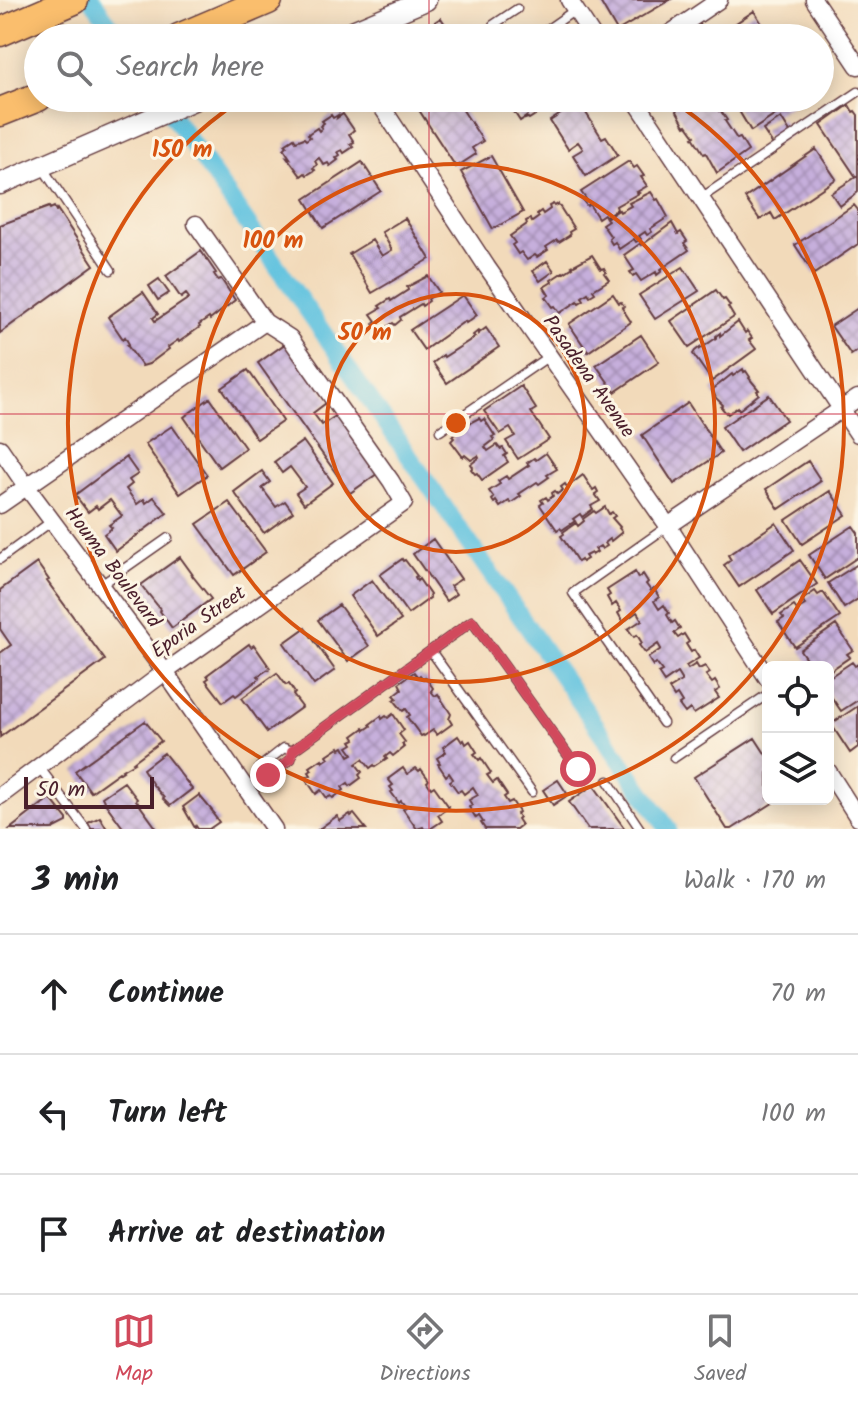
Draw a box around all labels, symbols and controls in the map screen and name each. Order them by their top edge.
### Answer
search box [24,24,834,112]
text: Search here [116,44,264,92]
icon: search [52,46,96,90]
text: 150 m [152,131,212,170]
text: 100 m [243,222,303,261]
street label: Pasadena Avenue [534,309,642,445]
text: 50 m [337,314,392,353]
centre of rings [442,409,470,437]
street label: Houma Boulevard [56,500,169,636]
street label: Eporia Street [145,578,253,668]
map controls [762,661,834,805]
button: locate [762,661,834,733]
button: layers [762,733,834,805]
route start [560,751,596,787]
route end [250,757,286,793]
scale bar [24,773,154,809]
text: 50 m [36,773,85,808]
text: 3 min [32,854,119,908]
text: Walk · 170 m [684,860,826,902]
text: Continue [108,970,224,1018]
icon: ahead [32,972,76,1016]
text: 70 m [770,973,826,1015]
text: Turn left [108,1090,227,1138]
icon: left [32,1092,76,1136]
text: 100 m [761,1093,826,1135]
text: Arrive at destination [108,1210,385,1258]
icon: arrive [32,1212,76,1256]
tab: Map [112,1309,156,1392]
tab: Directions [379,1309,471,1392]
tab: Saved [694,1309,746,1392]

